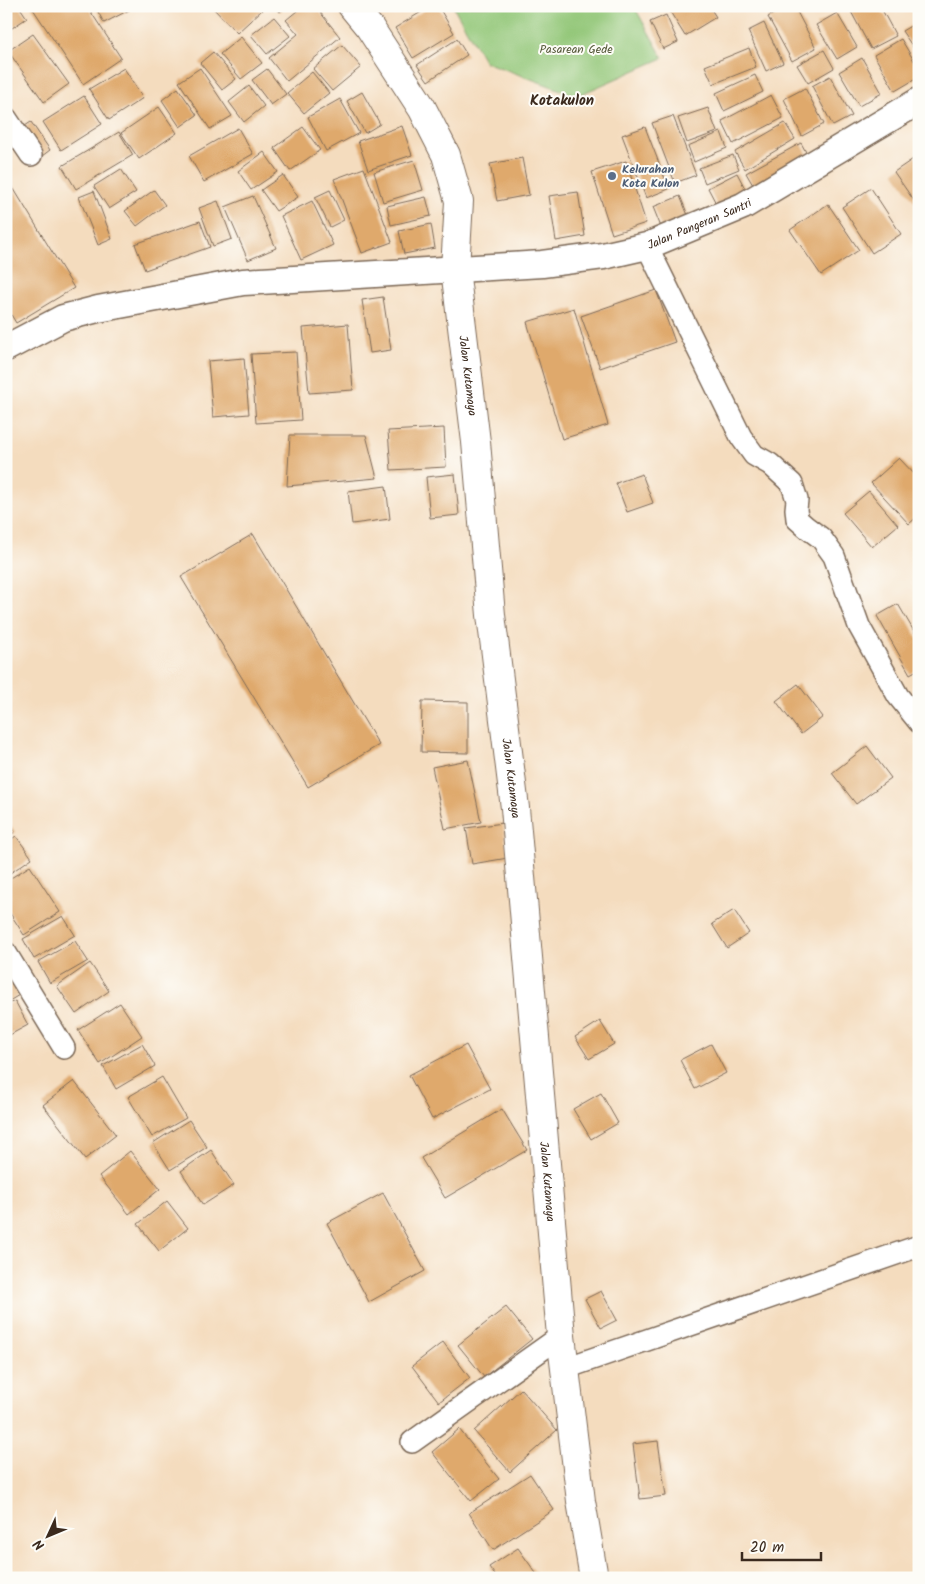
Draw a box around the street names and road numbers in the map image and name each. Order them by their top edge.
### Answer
street label: Jalan Pangeran Santri [644,193,756,254]
street label: Jalan Kutamaya [454,334,482,417]
street label: Jalan Kutamaya [497,737,525,820]
street label: Jalan Kutamaya [535,1141,561,1223]

